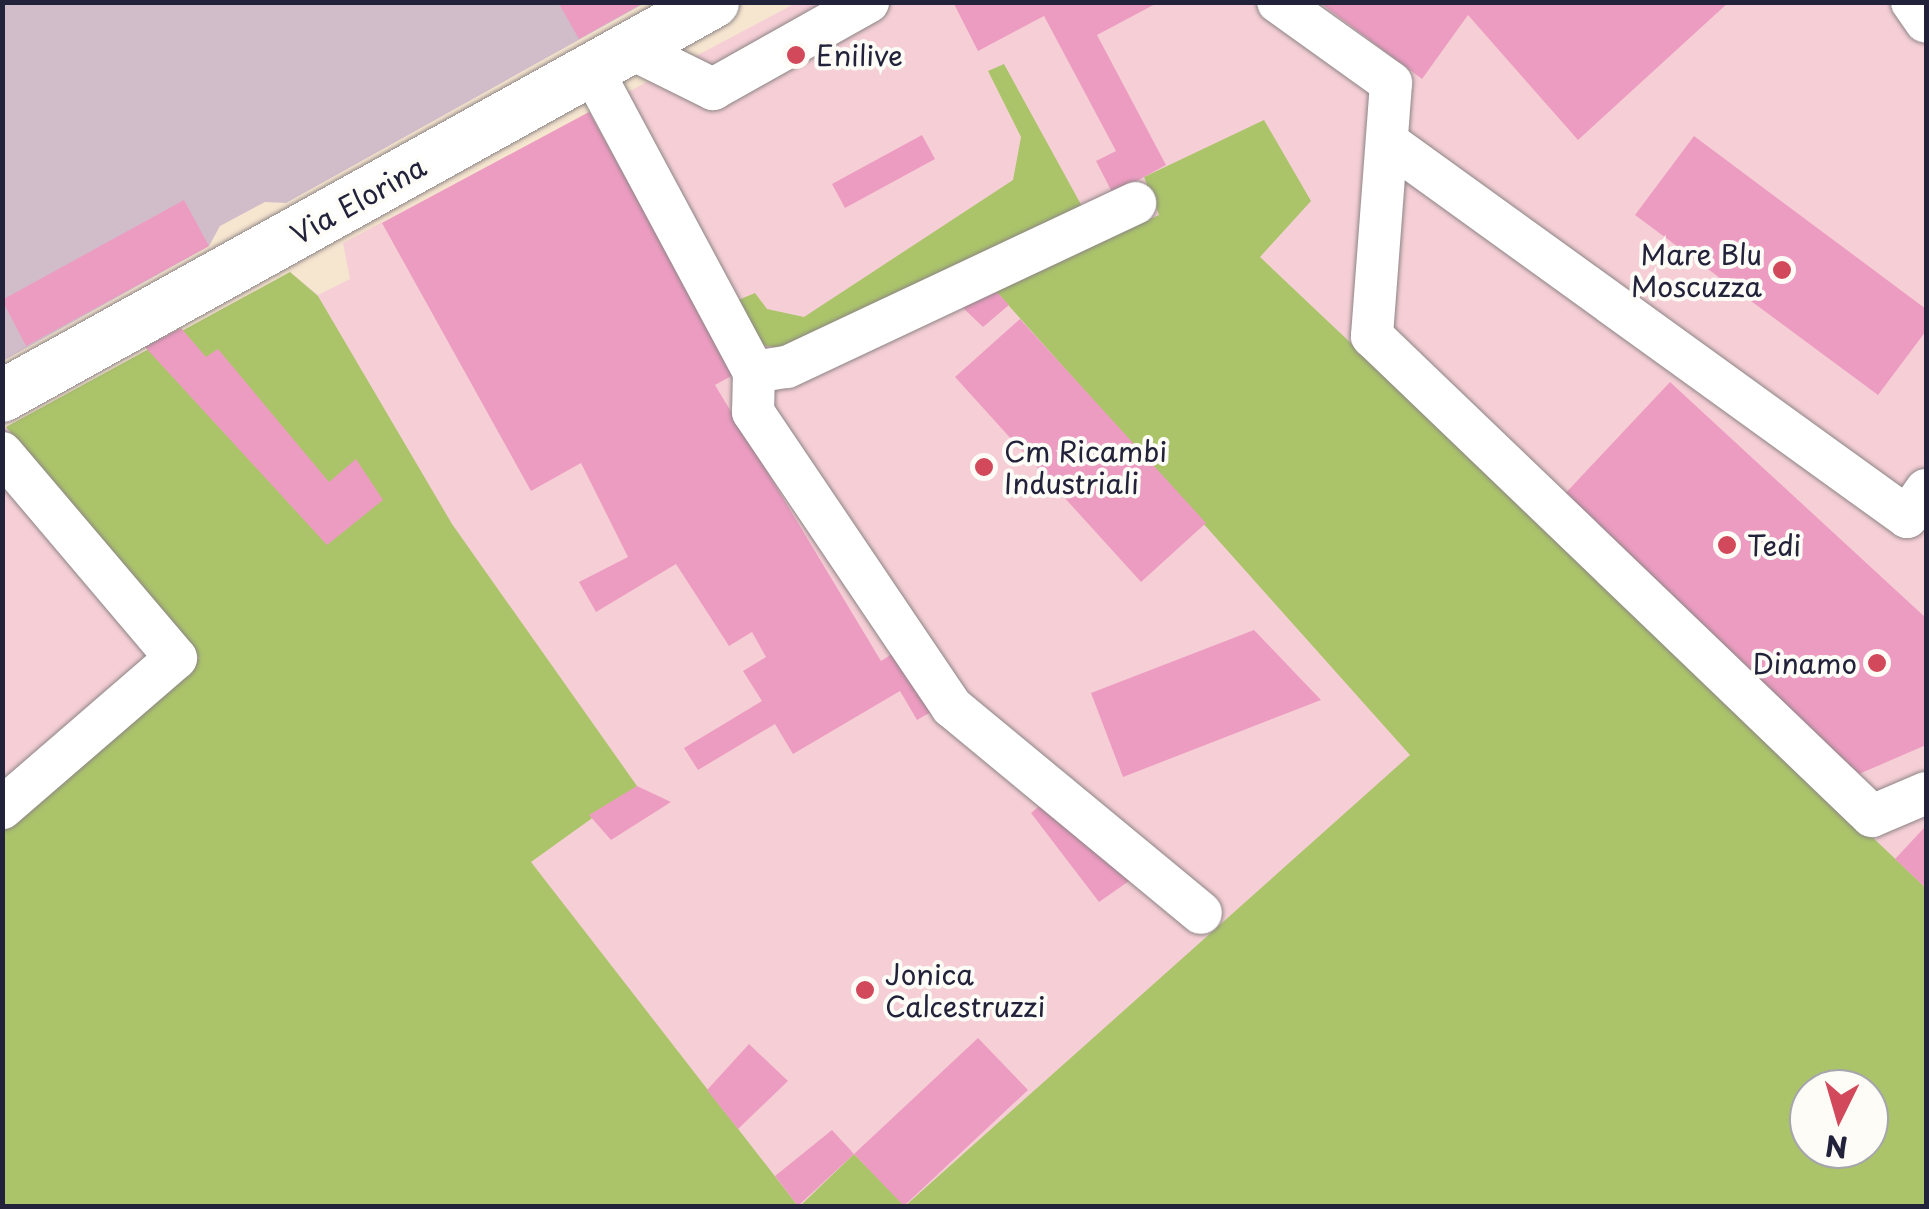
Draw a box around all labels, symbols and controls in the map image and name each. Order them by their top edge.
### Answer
place label: Enilive [816,38,903,72]
marker: Enilive [785,44,807,66]
street label: Via Elorina [285,149,431,251]
place label: Mare Blu Moscuzza [1631,237,1762,303]
marker: Mare Blu Moscuzza [1771,259,1793,281]
place label: Cm Ricambi Industriali [1004,434,1168,500]
marker: Cm Ricambi Industriali [973,456,995,478]
place label: Tedi [1747,528,1801,562]
marker: Tedi [1716,534,1738,556]
place label: Dinamo [1753,646,1857,680]
marker: Dinamo [1866,652,1888,674]
place label: Jonica Calcestruzzi [885,957,1045,1023]
marker: Jonica Calcestruzzi [854,979,876,1001]
north arrow [1789,1069,1889,1169]
text: N [1824,1125,1849,1170]

